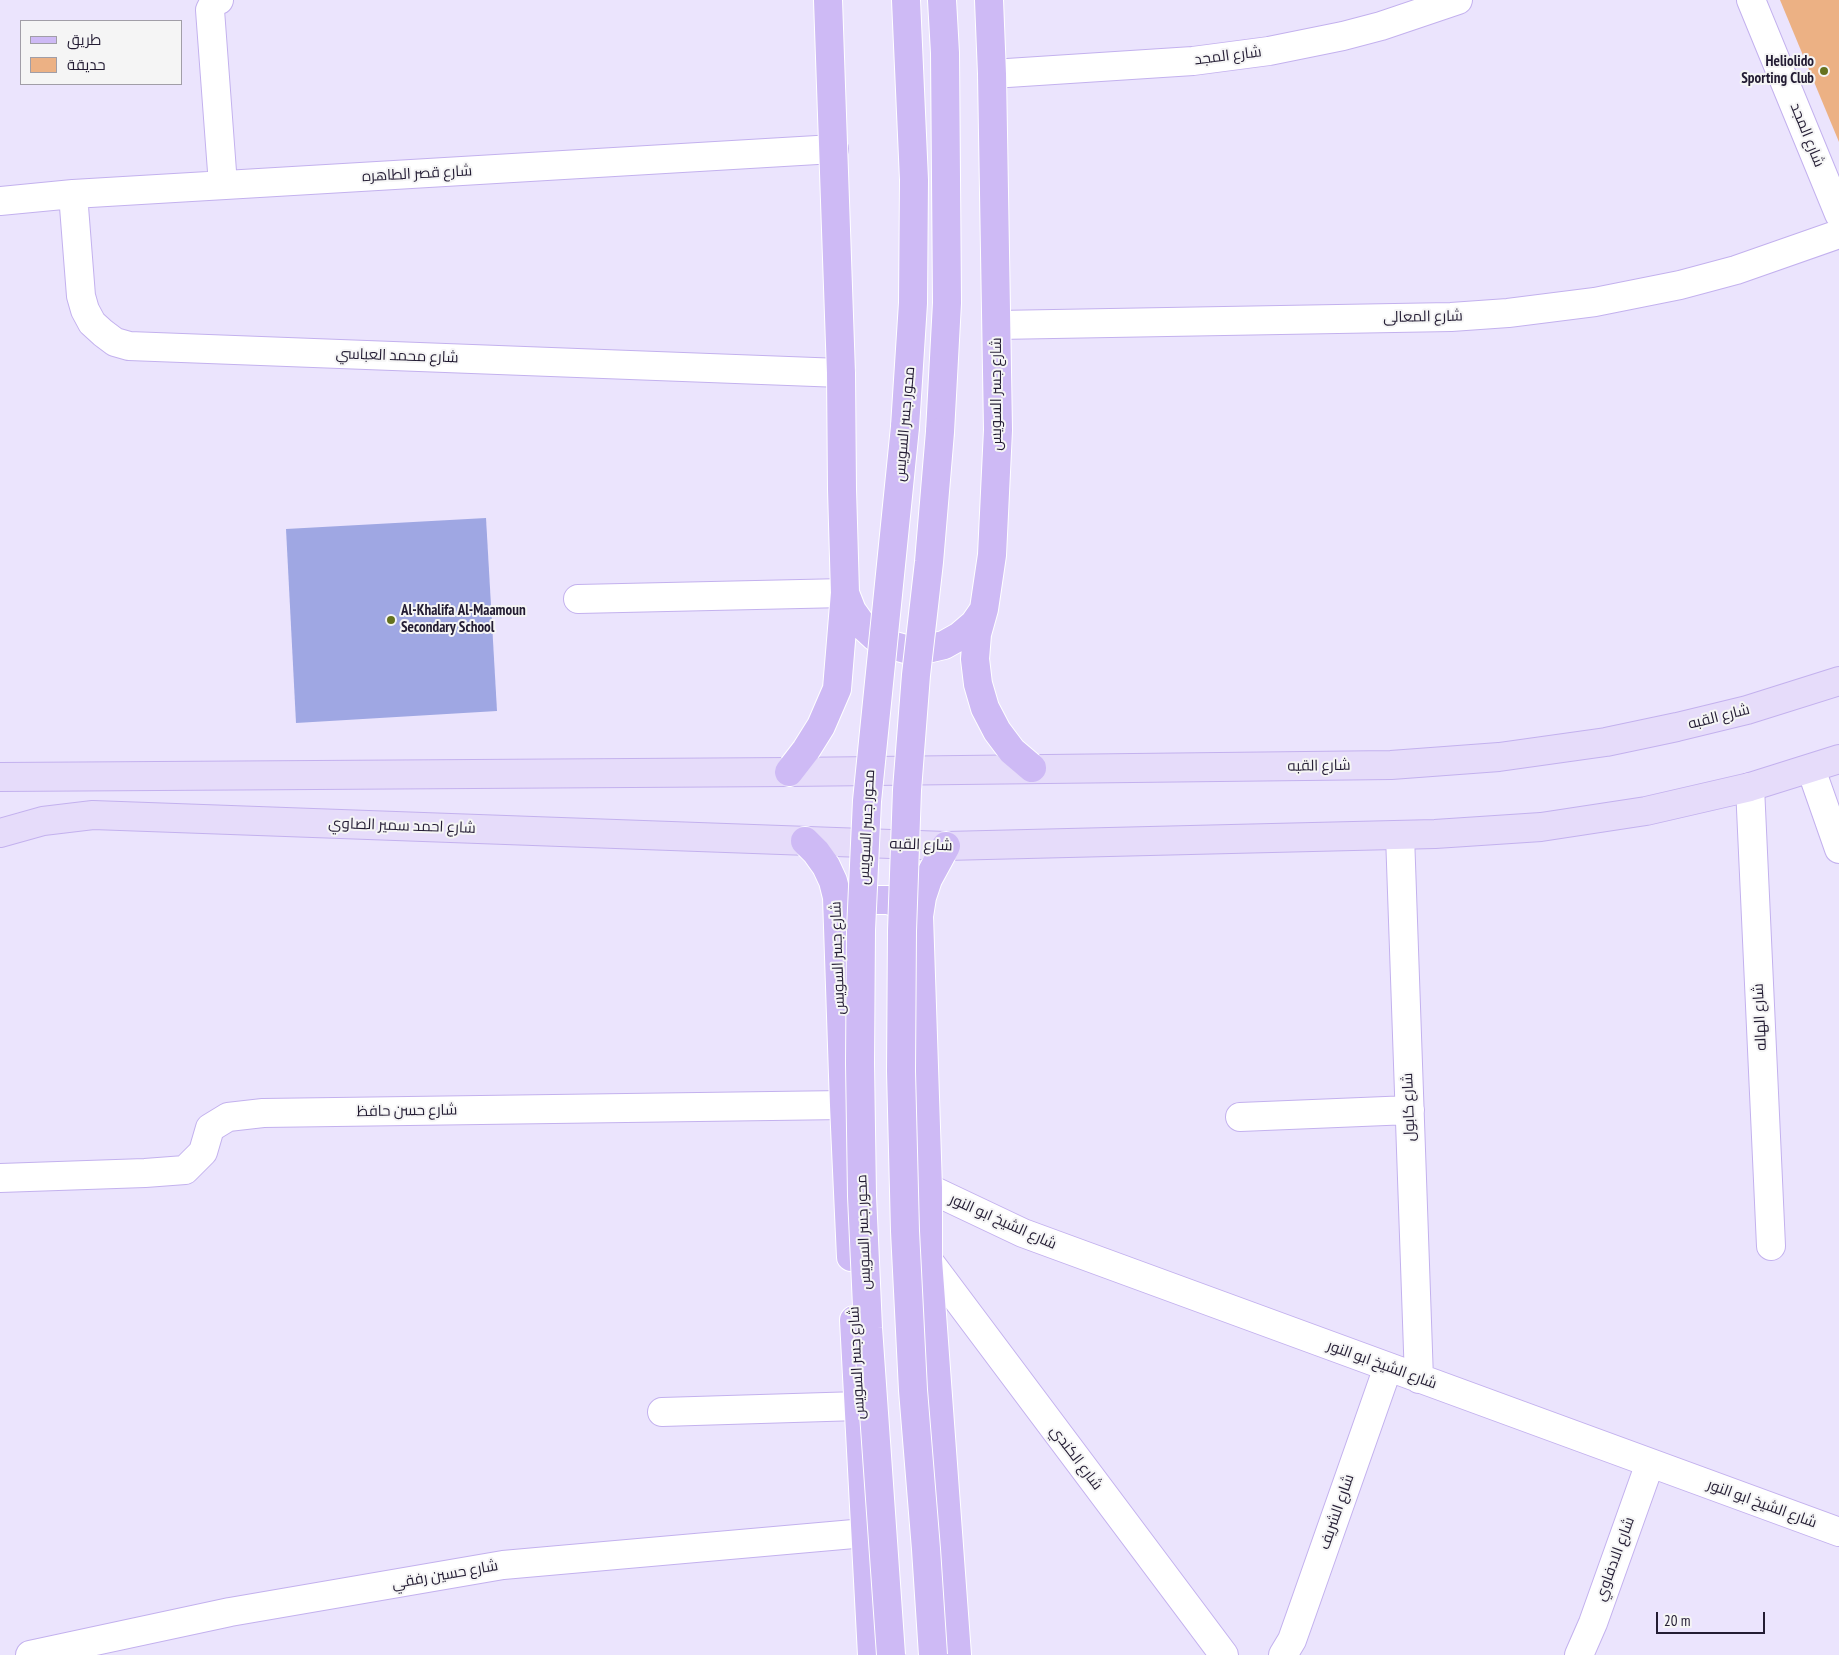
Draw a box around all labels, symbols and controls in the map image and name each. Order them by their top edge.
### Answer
legend [20,20,182,85]
text: طريق [67,30,101,49]
street label: شارع المجد [1193,43,1263,69]
place label: Heliolido Sporting Club [1741,53,1814,88]
text: حديقة [67,55,106,74]
marker: Heliolido Sporting Club [1818,65,1830,77]
street label: شارع المجد [1786,100,1828,170]
street label: شارع قصر الطاهره [361,162,473,186]
street label: شارع المعالى [1383,307,1463,327]
street label: شارع جسر السويس [988,337,1006,451]
street label: شارع محمد العباسي [335,345,459,367]
street label: محور جسر السويس [891,366,919,482]
place label: Al-Khalifa Al-Maamoun Secondary School [401,602,526,637]
marker: Al-Khalifa Al-Maamoun Secondary School [385,614,397,626]
street label: شارع القبه [1686,701,1752,733]
street label: شارع القبه [1287,756,1351,776]
street label: محور جسر السويس [855,769,879,885]
street label: شارع احمد سمير الصاوي [328,814,476,838]
street label: شارع القبه [889,835,953,855]
street label: شارع جسر السويس [827,901,849,1015]
street label: شارع الهاله [1749,983,1771,1051]
street label: شارع كابول [1399,1072,1419,1142]
street label: شارع حسن حافظ [357,1101,457,1121]
street label: محور جسر السويس [853,1174,875,1290]
street label: شارع الشيخ ابو النور [947,1190,1059,1254]
street label: شارع جسر السويس [845,1306,869,1420]
street label: شارع الشيخ ابو النور [1325,1337,1439,1393]
street label: شارع الكندي [1046,1422,1106,1494]
street label: شارع الشريف [1316,1472,1358,1552]
street label: شارع الشيخ ابو النور [1705,1476,1819,1532]
street label: شارع الادفاوي [1591,1514,1639,1604]
street label: شارع حسين رفقي [391,1557,499,1593]
scale bar [1659,1602,1768,1634]
text: 20 m [1664,1611,1690,1630]

